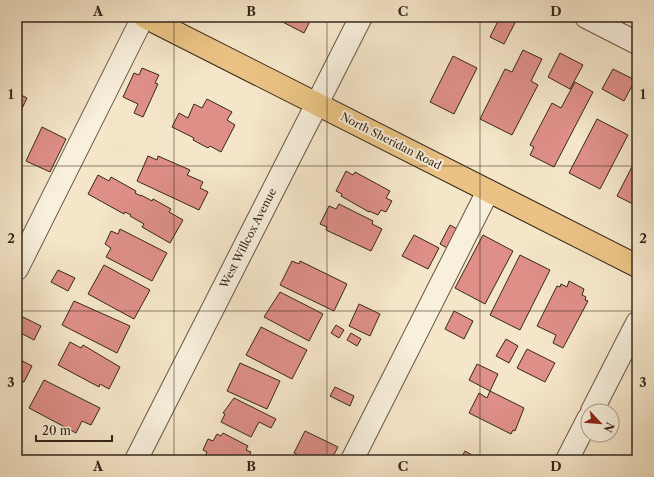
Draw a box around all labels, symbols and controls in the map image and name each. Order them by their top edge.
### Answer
text: A [92,3,104,19]
text: B [246,3,256,19]
text: C [398,3,408,19]
text: D [550,3,562,19]
text: 1 [8,86,14,102]
text: 1 [640,86,646,102]
street label: North Sheridan Road [338,110,444,173]
street label: West Willcox Avenue [216,186,279,291]
text: 2 [7,230,15,246]
text: 2 [639,230,647,246]
text: 3 [7,374,15,390]
text: 3 [639,374,647,390]
north arrow [580,403,620,443]
scale bar [36,417,112,443]
text: N [600,420,617,435]
text: 20 m [42,423,71,438]
text: A [92,458,104,474]
text: B [246,458,256,474]
text: C [398,458,408,474]
text: D [550,458,562,474]

